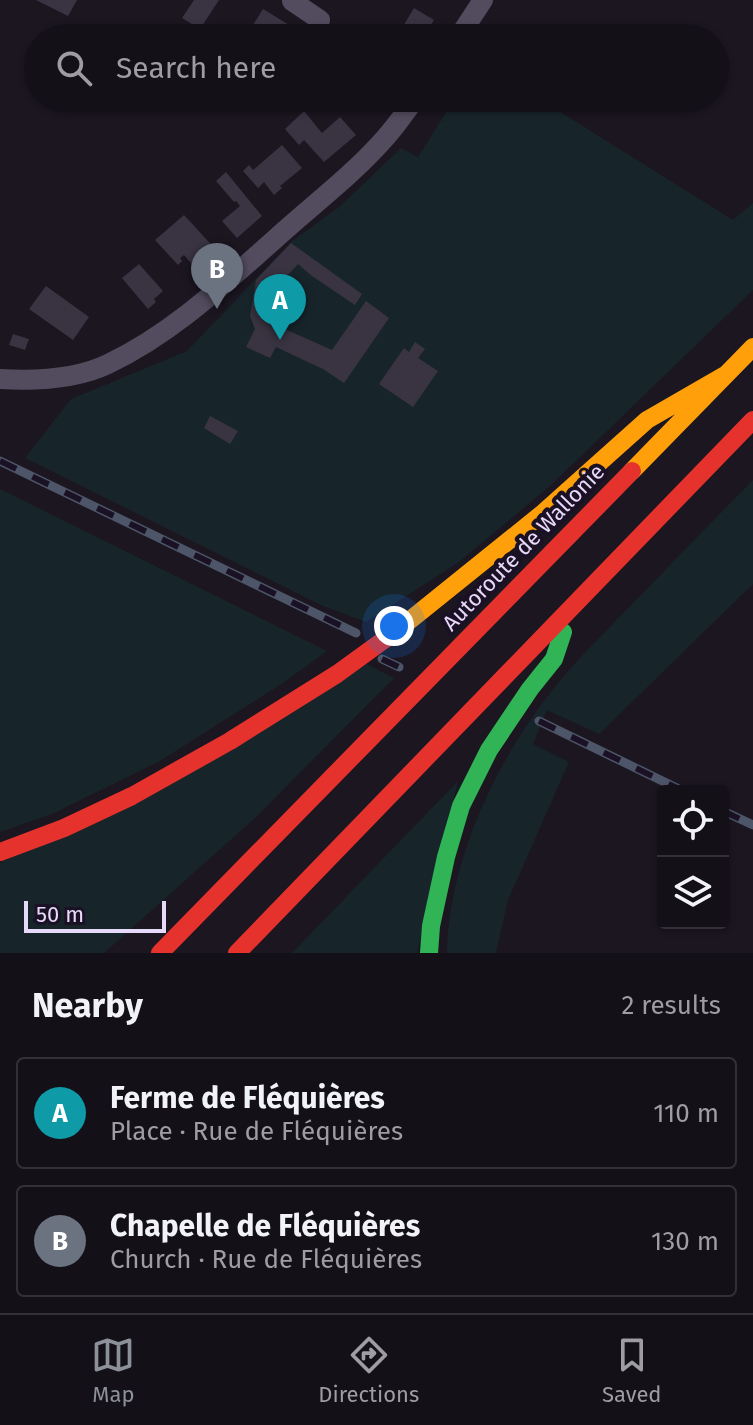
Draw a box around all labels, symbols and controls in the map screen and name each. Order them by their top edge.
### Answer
search box [24,24,729,112]
icon: search [52,46,96,90]
text: Search here [116,50,276,86]
pin: B [191,243,243,309]
pin: A [254,274,306,340]
street label: Autoroute de Wallonie [437,458,610,636]
your location [374,606,414,646]
map controls [657,785,729,929]
button: locate [657,785,729,857]
button: layers [657,857,729,929]
scale bar [24,897,166,933]
text: 50 m [36,901,84,928]
text: Nearby [32,985,143,1026]
text: 2 results [621,990,721,1021]
text: Ferme de Fléquières [110,1080,385,1116]
text: A [52,1098,68,1129]
text: 110 m [653,1098,719,1129]
text: Place · Rue de Fléquières [110,1116,403,1147]
text: Chapelle de Fléquières [110,1208,420,1244]
text: B [52,1226,68,1257]
text: 130 m [651,1226,719,1257]
text: Church · Rue de Fléquières [110,1244,422,1275]
tab: Map [91,1333,135,1408]
tab: Directions [318,1333,419,1408]
tab: Saved [602,1333,662,1408]

